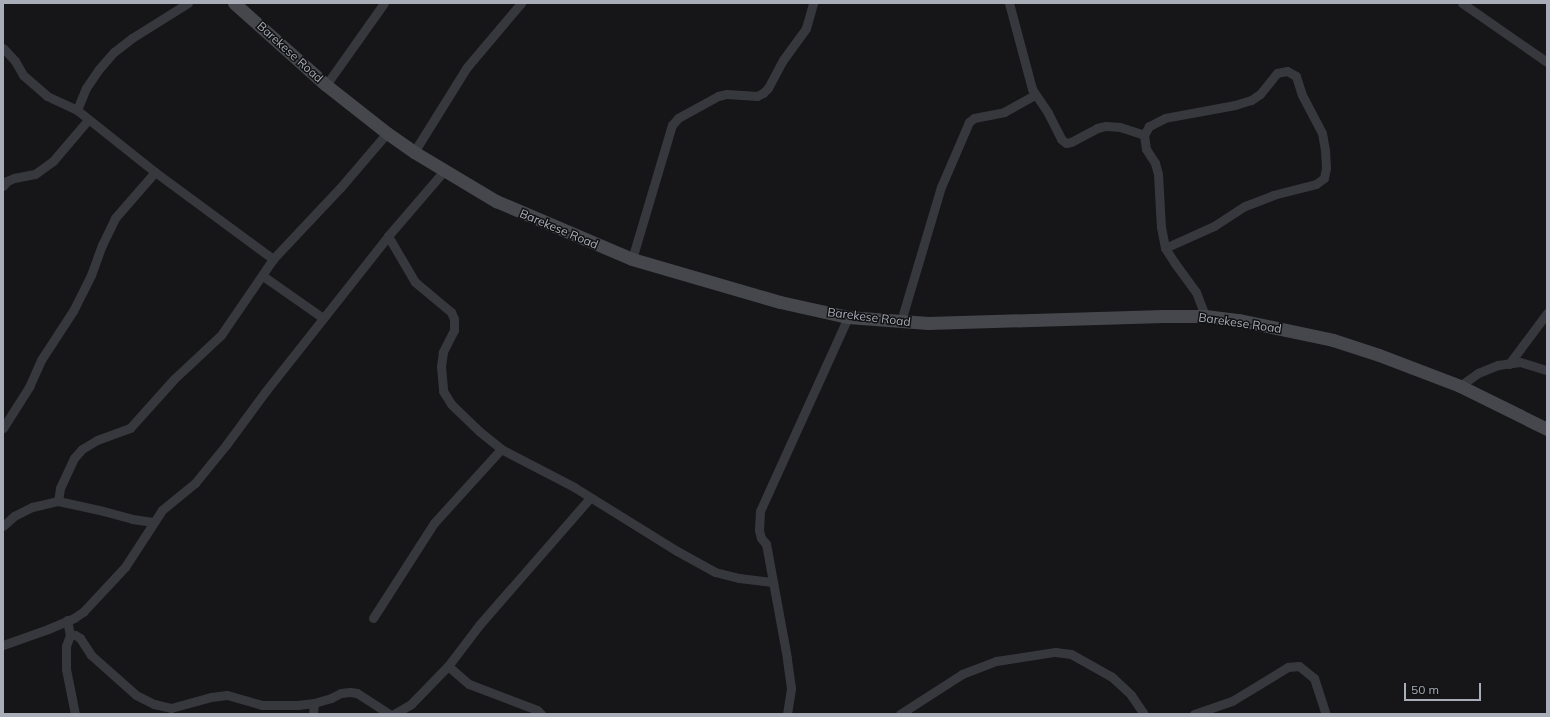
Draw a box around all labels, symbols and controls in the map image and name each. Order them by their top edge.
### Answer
street label: Barekese Road [254,19,326,85]
street label: Barekese Road [518,206,600,252]
street label: Barekese Road [827,305,911,329]
street label: Barekese Road [1198,310,1282,336]
scale bar [1406,675,1483,701]
text: 50 m [1411,682,1439,697]

